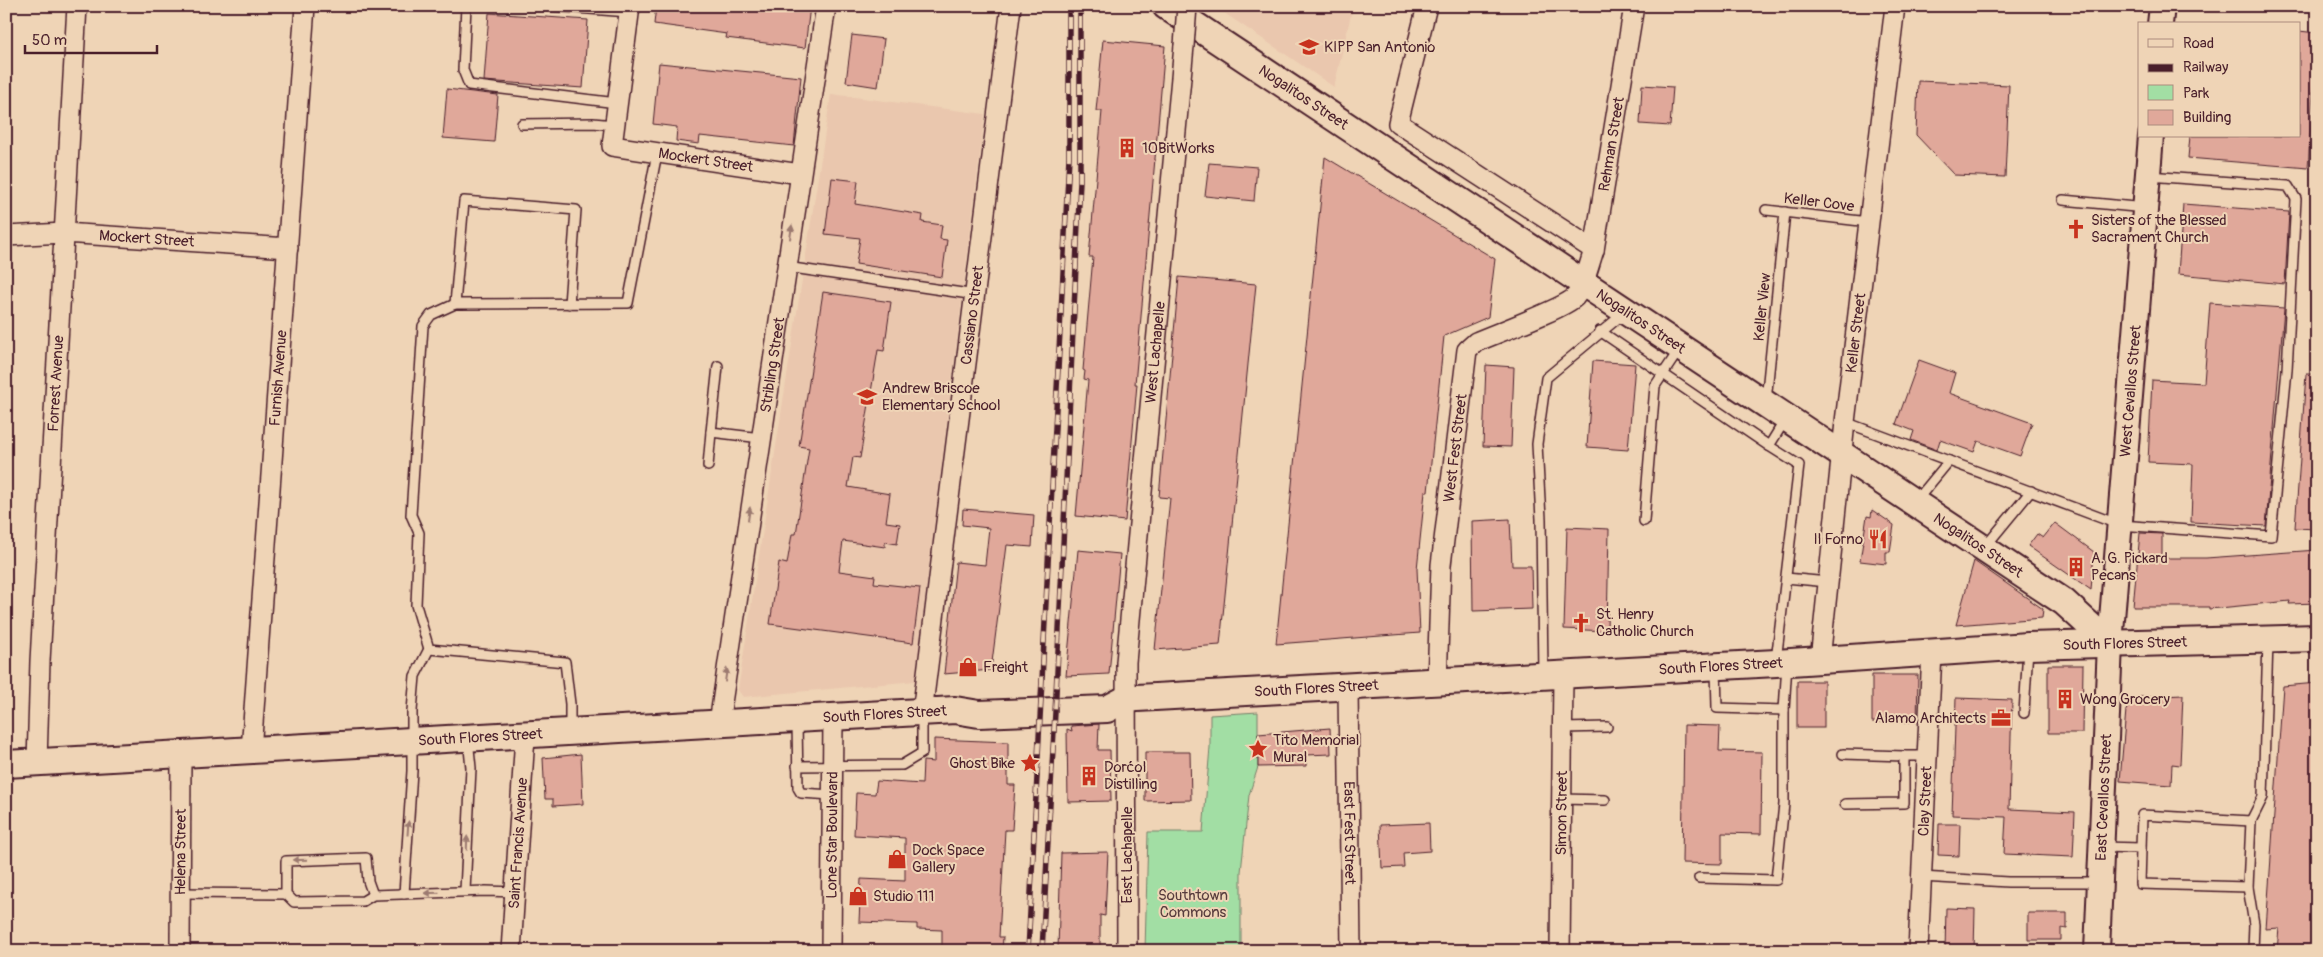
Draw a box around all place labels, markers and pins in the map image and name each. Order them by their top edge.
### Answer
school or university icon: KIPP San Antonio [1298,36,1320,58]
place label: KIPP San Antonio [1324,38,1435,57]
building icon: 10BitWorks [1116,137,1138,159]
place label: 10BitWorks [1142,139,1215,158]
place label: Sisters of the Blessed Sacrament Church [2091,211,2227,247]
church icon: Sisters of the Blessed Sacrament Church [2065,218,2087,240]
place label: Andrew Briscoe Elementary School [882,379,1001,415]
school or university icon: Andrew Briscoe Elementary School [856,386,878,408]
restaurant icon: Il Forno [1867,528,1889,550]
place label: Il Forno [1813,530,1863,549]
place label: A. G. Pickard Pecans [2091,549,2168,585]
building icon: A. G. Pickard Pecans [2065,556,2087,578]
place label: St. Henry Catholic Church [1596,605,1694,641]
church icon: St. Henry Catholic Church [1570,612,1592,634]
shop icon: Freight [957,656,979,678]
place label: Freight [983,658,1029,677]
building icon: Wong Grocery [2054,688,2076,710]
place label: Wong Grocery [2080,690,2170,709]
office icon: Alamo Architects [1990,707,2012,729]
place label: Alamo Architects [1875,709,1986,728]
place label: Tito Memorial Mural [1273,731,1359,767]
place icon: Tito Memorial Mural [1247,738,1269,760]
place icon: Ghost Bike [1019,752,1041,774]
place label: Ghost Bike [949,754,1016,773]
place label: Dorćol Distilling [1104,758,1157,794]
building icon: Dorćol Distilling [1078,765,1100,787]
place label: Dock Space Gallery [912,841,985,877]
shop icon: Dock Space Gallery [886,848,908,870]
shop icon: Studio 111 [847,885,869,907]
place label: Studio 111 [873,887,934,906]

